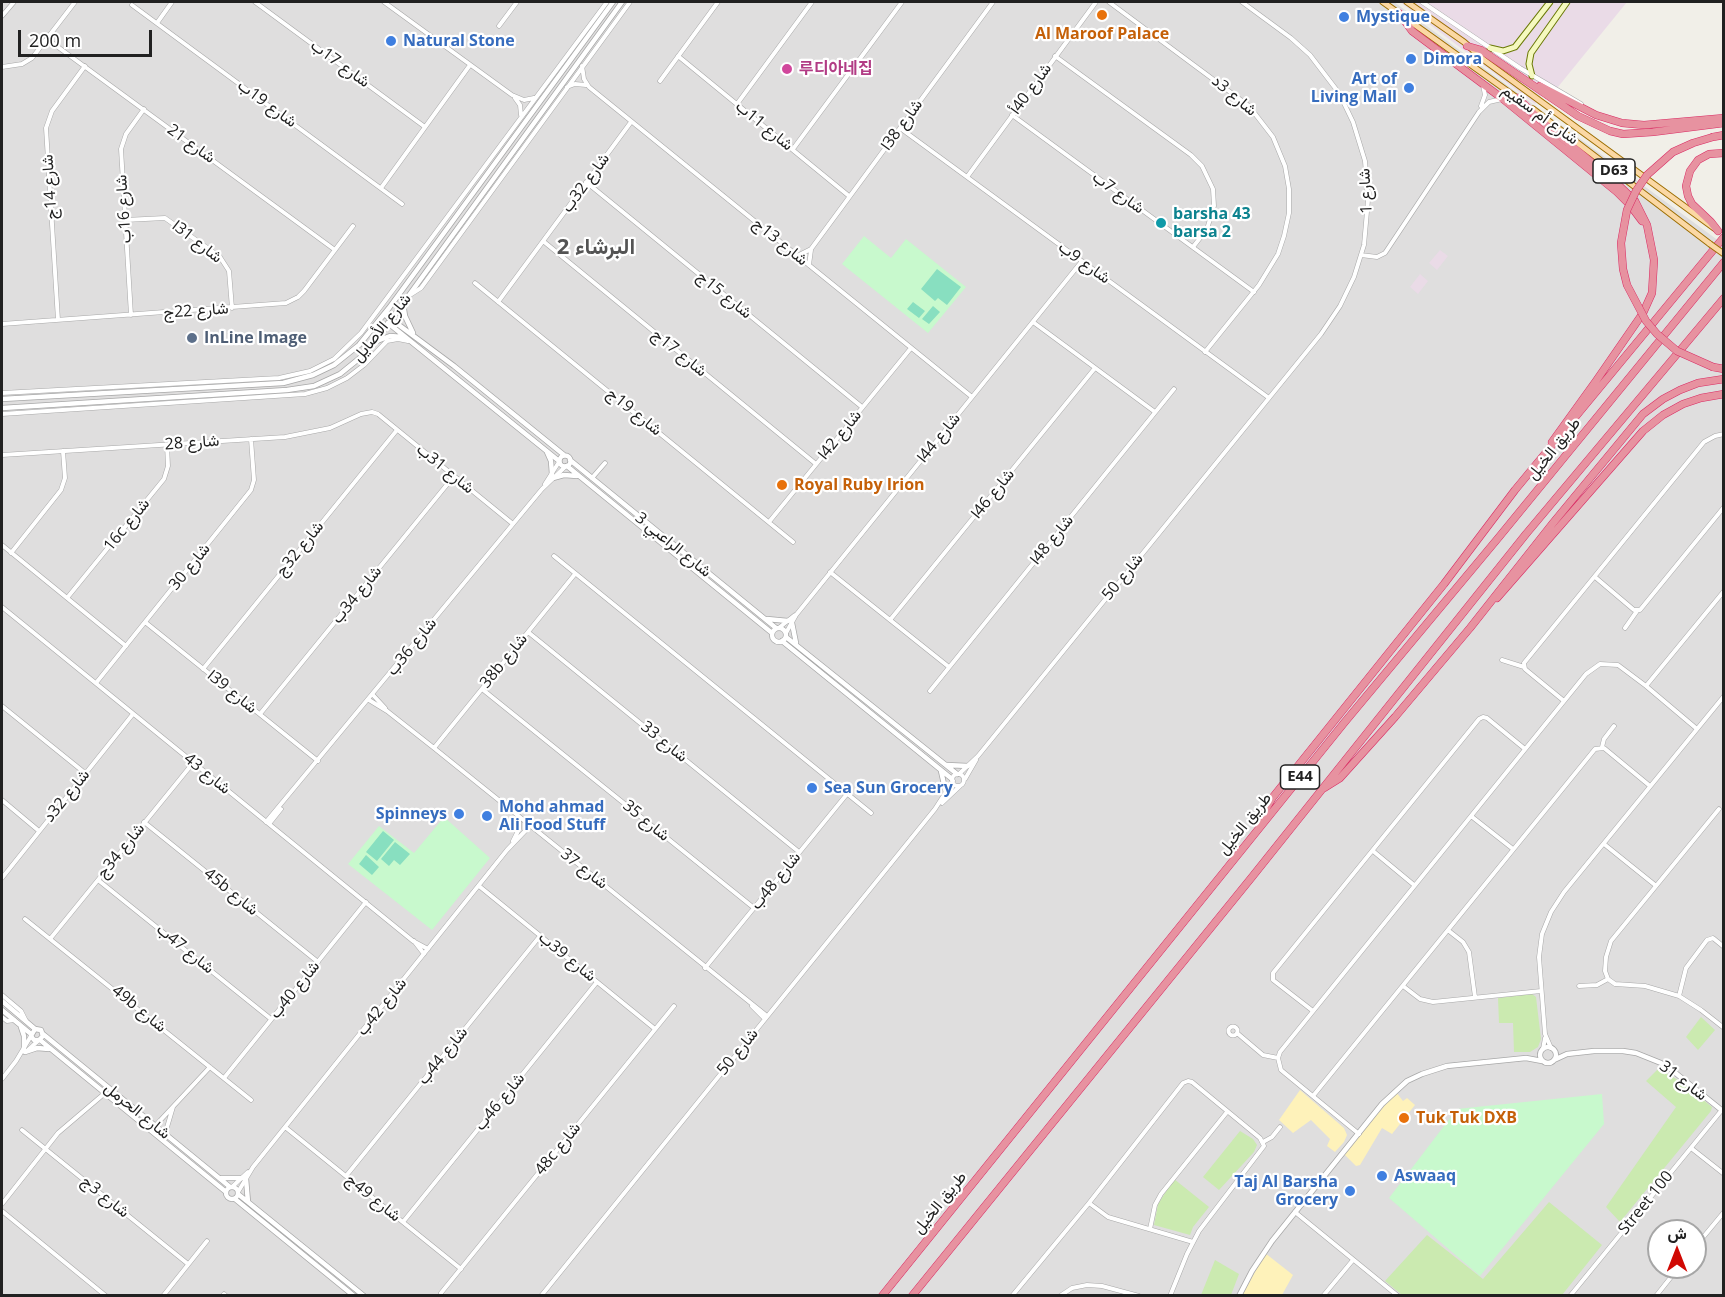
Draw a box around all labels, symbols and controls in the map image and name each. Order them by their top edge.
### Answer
place label: Mystique [1356,7,1430,27]
marker: Al Maroof Palace [1095,8,1109,22]
marker: Mystique [1337,10,1351,24]
scale bar [21,18,154,56]
place label: Al Maroof Palace [1035,24,1169,44]
text: 200 m [29,28,81,52]
place label: Natural Stone [403,31,515,51]
marker: Natural Stone [384,34,398,48]
street label: شارع 17ب [307,36,373,92]
place label: Dimora [1423,49,1482,69]
marker: Dimora [1404,52,1418,66]
place label: 루디아네집 [799,59,873,79]
street label: شارع 40أ [1006,60,1056,118]
marker: 루디아네집 [780,62,794,76]
place label: Art of Living Mall [1311,69,1397,107]
street label: شارع 3د [1207,72,1261,120]
street label: شارع 19ب [234,76,300,132]
marker: Art of Living Mall [1402,81,1416,95]
street label: شارع أم سقيم [1498,81,1582,149]
street label: شارع 38ا [877,96,927,154]
street label: شارع 11ب [731,97,797,155]
street label: شارع 21 [163,120,219,168]
street label: شارع 32ب [558,150,614,216]
street label: شارع 14ج [38,154,62,220]
road number: D63 [1593,159,1635,183]
street label: شارع 7ب [1088,168,1148,218]
street label: شارع 1 [1355,168,1377,214]
street label: شارع 16ب [112,174,136,244]
place label: barsha 43 barsa 2 [1173,204,1251,242]
street label: شارع 13ج [749,214,811,270]
street label: شارع 31ا [168,216,226,268]
marker: barsha 43 barsa 2 [1154,216,1168,230]
district label: البرشاء 2 [557,235,635,261]
street label: شارع 9ب [1054,238,1114,288]
street label: شارع 15ج [693,267,755,323]
street label: شارع الأصايل [348,290,416,366]
street label: شارع 22ج [163,299,229,323]
street label: شارع 17ج [648,325,710,381]
place label: InLine Image [204,328,307,348]
marker: InLine Image [185,331,199,345]
street label: شارع 19ج [603,384,665,440]
street label: شارع 42ا [814,406,866,464]
street label: شارع 44ا [913,409,965,467]
street label: طريق الخيل [1523,414,1585,484]
street label: شارع 28 [164,432,220,454]
street label: شارع 31ب [412,440,478,498]
street label: شارع 46ا [967,465,1019,523]
place label: Royal Ruby Irion [794,475,925,495]
marker: Royal Ruby Irion [775,478,789,492]
street label: 16c شارع [100,495,154,555]
street label: شارع الراعبي 3 [631,508,715,582]
street label: شارع 48ا [1026,511,1078,569]
street label: شارع 32ج [272,518,328,580]
street label: شارع 30 [165,540,215,594]
street label: شارع 50 [1098,550,1148,604]
street label: شارع 34ب [328,562,386,628]
street label: شارع 36ب [383,614,441,680]
street label: 38b شارع [476,630,532,692]
street label: شارع 39ا [203,666,261,718]
street label: شارع 33 [637,717,691,767]
street label: شارع 43 [180,749,234,799]
road number: E44 [1280,765,1320,789]
street label: شارع 32د [40,766,94,826]
place label: Sea Sun Grocery [824,778,953,798]
marker: Sea Sun Grocery [805,781,819,795]
street label: طريق الخيل [1214,789,1276,859]
street label: شارع 35 [619,796,673,846]
place label: Mohd ahmad Ali Food Stuff [499,797,605,835]
place label: Spinneys [376,804,447,824]
marker: Spinneys [452,807,466,821]
marker: Mohd ahmad Ali Food Stuff [480,809,494,823]
street label: شارع 34ج [93,820,149,882]
street label: شارع 37 [557,845,611,893]
street label: شارع 48ب [747,848,805,914]
street label: 45b شارع [200,864,262,920]
street label: شارع 47ب [152,920,218,978]
street label: شارع 39ب [534,928,600,986]
street label: شارع 40ب [266,957,324,1023]
street label: شارع 42ب [353,974,411,1040]
street label: 49b شارع [108,981,170,1037]
street label: شارع 44ب [414,1023,472,1089]
street label: شارع 50 [713,1025,763,1079]
street label: شارع 31 [1655,1057,1711,1105]
street label: شارع 46ب [471,1069,529,1135]
street label: شارع الحرمل [100,1078,174,1144]
place label: Tuk Tuk DXB [1416,1108,1517,1128]
marker: Tuk Tuk DXB [1397,1111,1411,1125]
street label: 48c شارع [531,1119,585,1179]
place label: Aswaaq [1394,1166,1456,1186]
street label: Street 100 [1615,1167,1677,1239]
street label: طريق الخيل [909,1168,971,1238]
marker: Aswaaq [1375,1169,1389,1183]
street label: شارع 49ج [342,1170,404,1226]
street label: شارع 3ج [77,1172,133,1222]
place label: Taj Al Barsha Grocery [1234,1172,1338,1210]
marker: Taj Al Barsha Grocery [1343,1184,1357,1198]
north arrow [1647,1219,1707,1279]
text: ش [1667,1222,1687,1244]

